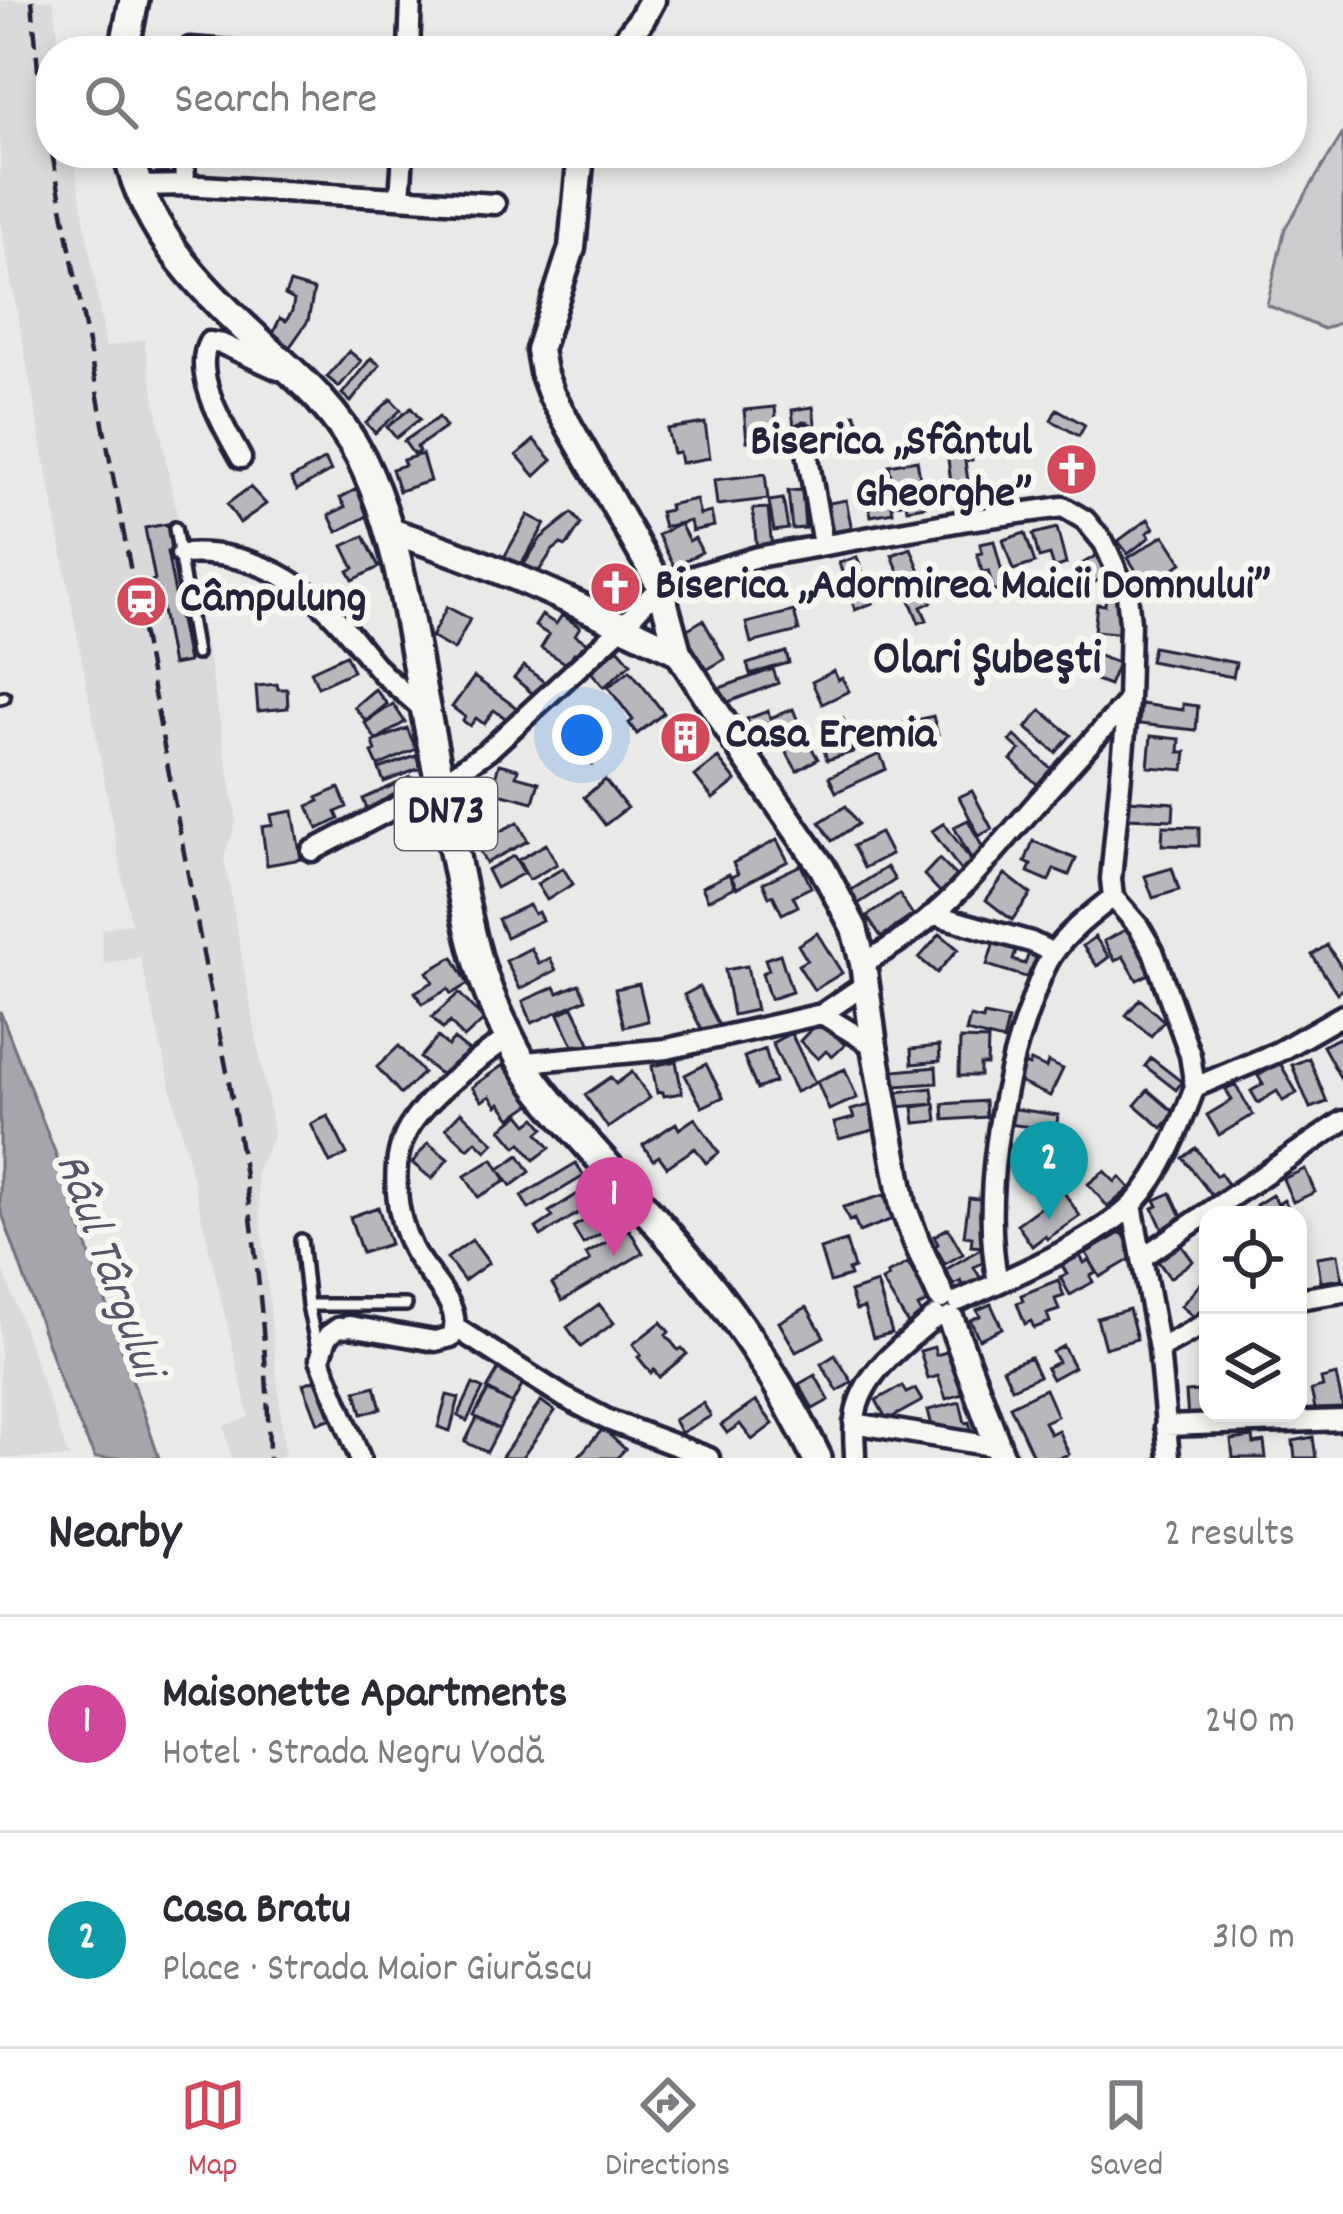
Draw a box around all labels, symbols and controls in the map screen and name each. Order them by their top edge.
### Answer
search box [36,36,1307,168]
icon: search [78,69,144,135]
text: Search here [174,70,377,134]
place label: Biserica „Sfântul Gheorghe” [750,412,1032,528]
church icon: Biserica „Sfântul Gheorghe” [1043,442,1099,498]
place label: Biserica „Adormirea Maicii Domnului” [655,556,1271,620]
church icon: Biserica „Adormirea Maicii Domnului” [588,560,644,616]
place label: Câmpulung [180,569,366,633]
station icon: Câmpulung [113,573,169,629]
district label: Olari Şubeşti [873,628,1102,697]
your location [552,705,612,765]
place label: Casa Eremia [725,705,938,769]
building icon: Casa Eremia [658,709,714,765]
road number: DN73 [395,778,497,850]
pin: 2 [1010,1121,1088,1220]
water label: Râul Târgului [34,1144,181,1395]
pin: 1 [575,1157,653,1256]
map controls [1199,1206,1307,1422]
button: locate [1199,1206,1307,1314]
button: layers [1199,1314,1307,1422]
text: Nearby [48,1500,181,1572]
text: 2 results [1164,1509,1295,1564]
text: Maisonette Apartments [162,1664,567,1728]
text: 1 [83,1696,91,1751]
text: 240 m [1205,1696,1295,1751]
text: Hotel · Strada Negru Vodă [162,1728,544,1783]
text: Casa Bratu [162,1880,351,1944]
text: 2 [78,1912,96,1967]
text: 310 m [1212,1912,1295,1967]
text: Place · Strada Maior Giurăscu [162,1944,592,1999]
tab: Map [180,2072,246,2191]
tab: Directions [605,2072,730,2191]
tab: Saved [1090,2072,1163,2191]

